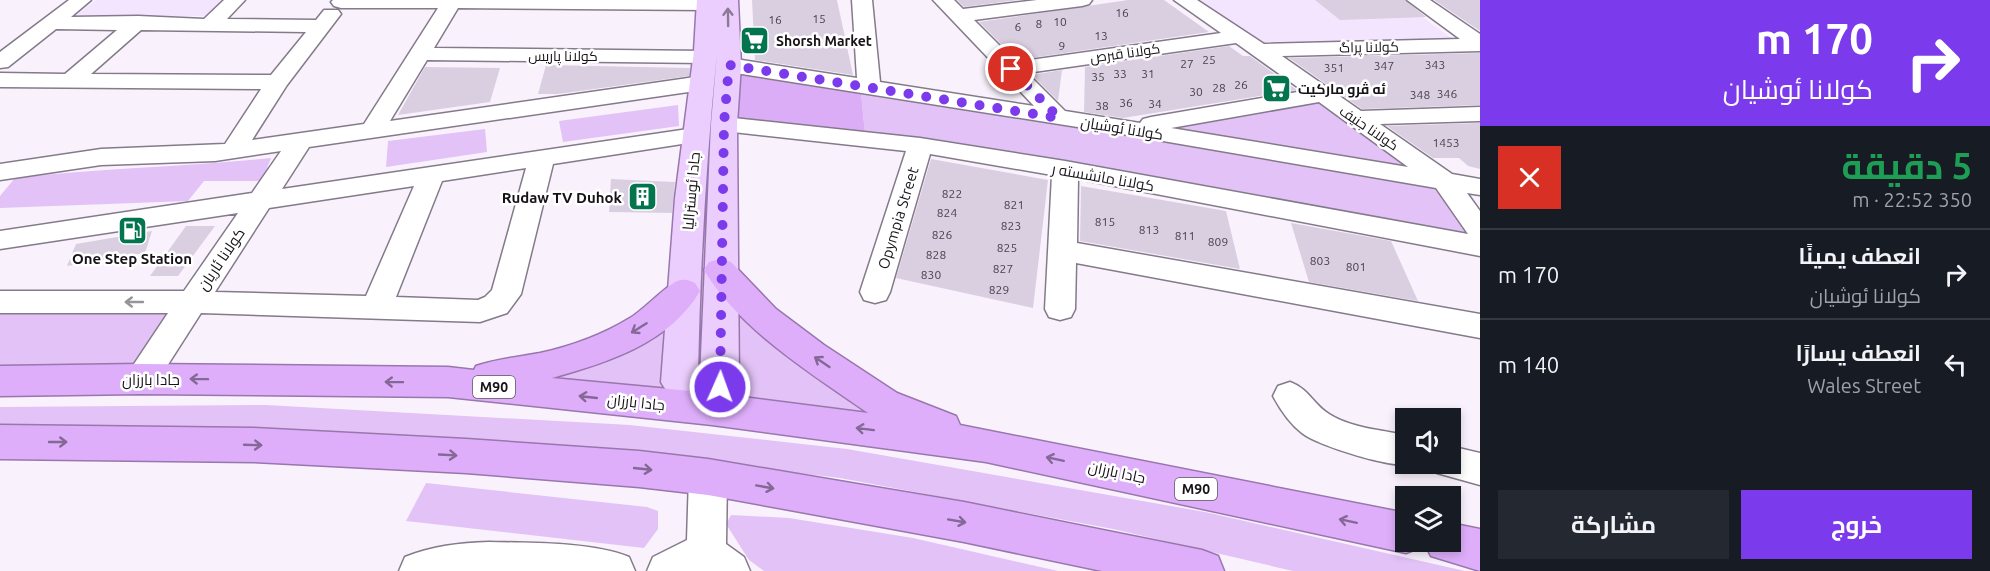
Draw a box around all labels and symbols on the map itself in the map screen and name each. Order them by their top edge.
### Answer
house number: 16 [1115,6,1129,19]
one-way arrow [722,7,734,27]
house number: 15 [812,12,826,25]
house number: 16 [768,13,782,26]
house number: 10 [1053,15,1067,28]
house number: 8 [1036,17,1043,30]
house number: 6 [1015,20,1022,33]
supermarket icon: Shorsh Market [739,25,771,57]
house number: 13 [1094,29,1108,42]
place label: Shorsh Market [776,33,872,49]
street label: كولانا پراگ [1339,38,1399,58]
house number: 9 [1059,39,1065,52]
street label: كولانا قبرص [1089,40,1161,66]
pin [985,43,1036,94]
street label: كولانا پاریس [528,48,598,66]
house number: 25 [1202,53,1216,66]
house number: 27 [1180,57,1194,70]
house number: 343 [1425,58,1445,71]
house number: 347 [1374,59,1394,72]
house number: 351 [1324,61,1344,74]
house number: 33 [1113,67,1127,80]
house number: 31 [1141,67,1155,80]
house number: 35 [1091,70,1105,83]
supermarket icon: ئه ڤرو ماركيت [1261,73,1293,105]
house number: 26 [1234,78,1248,91]
house number: 28 [1212,81,1226,94]
place label: ئه ڤرو ماركيت [1298,81,1386,98]
house number: 30 [1189,85,1203,98]
house number: 346 [1437,87,1457,100]
house number: 348 [1410,88,1430,101]
house number: 36 [1119,96,1133,109]
house number: 34 [1148,97,1162,110]
house number: 38 [1095,99,1109,112]
street label: كولانا جنيف [1336,102,1402,154]
street label: كولانا ئوشيان [1079,113,1165,145]
house number: 1453 [1432,136,1460,149]
street label: جادا ئوسترالیا [679,151,704,231]
street label: كولانا مانشسته ر [1049,159,1156,195]
street label: Opympia Street [874,165,922,271]
building icon: Rudaw TV Duhok [627,181,659,213]
house number: 822 [942,187,962,200]
place label: Rudaw TV Duhok [502,189,623,206]
house number: 821 [1004,198,1024,211]
house number: 824 [937,206,957,219]
fuel station icon: One Step Station [116,215,148,247]
house number: 815 [1095,215,1115,228]
house number: 823 [1001,219,1021,232]
house number: 813 [1139,223,1159,236]
street label: كولانا ئاريان [194,225,250,295]
house number: 826 [932,228,952,241]
house number: 811 [1175,229,1195,242]
house number: 809 [1208,235,1228,248]
house number: 825 [997,241,1017,254]
house number: 828 [926,248,946,261]
place label: One Step Station [72,250,192,267]
house number: 803 [1310,254,1330,267]
house number: 801 [1346,260,1366,273]
house number: 827 [993,262,1013,275]
house number: 830 [921,268,941,281]
house number: 829 [989,283,1009,296]
one-way arrow [124,296,144,308]
one-way arrow [631,323,648,335]
position arrow [688,355,752,419]
one-way arrow [814,356,831,368]
street label: جادا بارزان [122,371,180,390]
one-way arrow [190,374,210,385]
one-way arrow [385,376,405,388]
road number: M90 [473,376,515,398]
one-way arrow [579,391,599,402]
street label: جادا بارزان [606,391,666,415]
one-way arrow [856,424,876,435]
one-way arrow [48,436,68,448]
one-way arrow [243,440,263,451]
one-way arrow [438,449,458,460]
one-way arrow [1045,453,1065,464]
street label: جادا بارزان [1087,458,1147,488]
one-way arrow [632,464,652,475]
road number: M90 [1175,478,1217,500]
one-way arrow [755,482,775,493]
one-way arrow [1339,515,1359,526]
one-way arrow [947,516,967,527]

